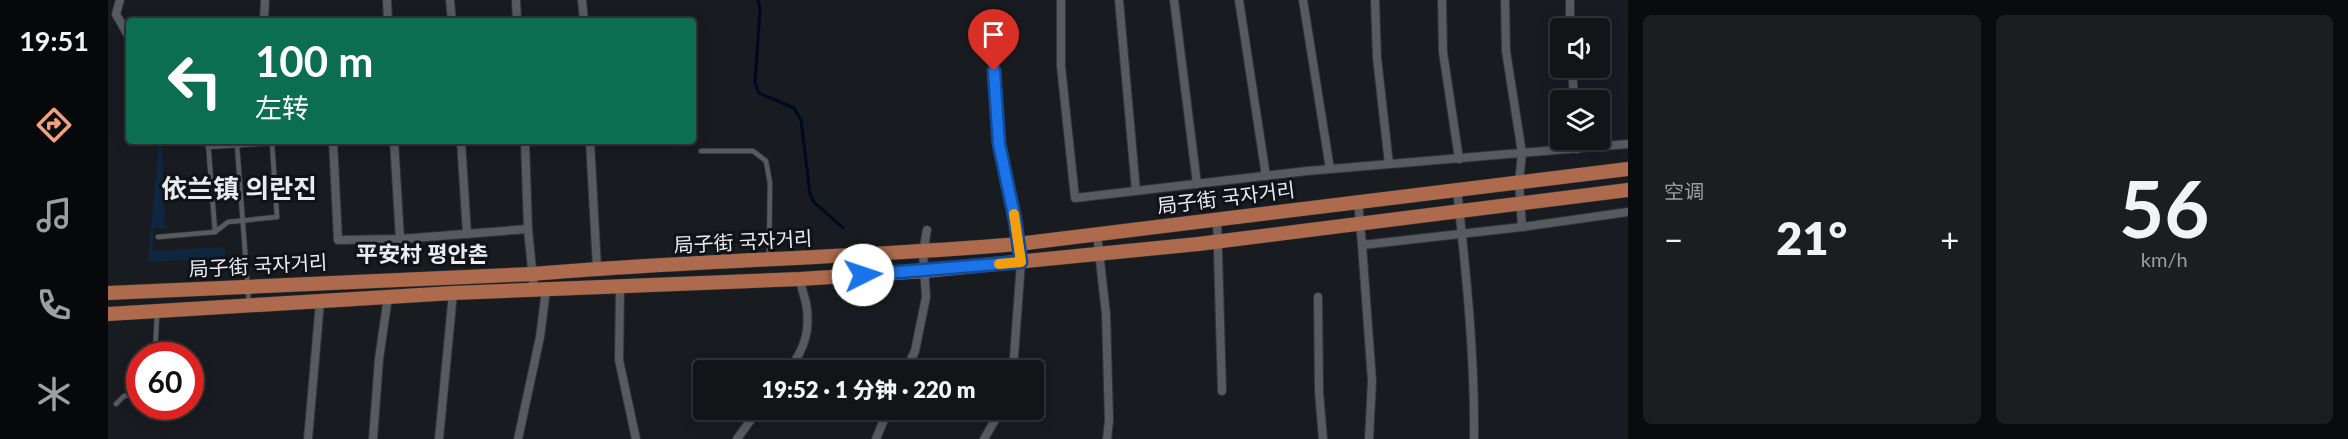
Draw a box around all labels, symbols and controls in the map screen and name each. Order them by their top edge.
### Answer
pin [968,9,1019,71]
icon: arrive [977,18,1010,51]
map controls [1550,18,1610,150]
button: sound [1550,18,1610,78]
text: 19:51 [19,24,89,57]
text: 100 m [255,36,373,86]
icon: left [156,42,234,120]
button: layers [1550,90,1610,150]
text: 左转 [255,91,309,124]
icon: directions [33,104,75,146]
text: 56 [2119,161,2209,255]
district label: 依兰镇 의란진 [161,172,317,204]
street label: 局子街 국자거리 [1156,177,1296,217]
text: 空调 [1664,179,1704,203]
icon: music [33,194,75,236]
text: 21° [1776,211,1847,265]
text: − [1664,219,1683,259]
text: + [1940,219,1959,259]
street label: 局子街 국자거리 [673,225,813,257]
district label: 平安村 평안촌 [356,240,488,267]
position arrow [831,243,895,307]
text: km/h [2141,247,2188,271]
street label: 局子街 국자거리 [188,249,328,281]
icon: phone [33,284,75,326]
speed limit sign: 60 [126,342,204,420]
icon: climate [33,373,75,415]
text: 19:52 · 1 分钟 · 220 m [762,376,975,403]

